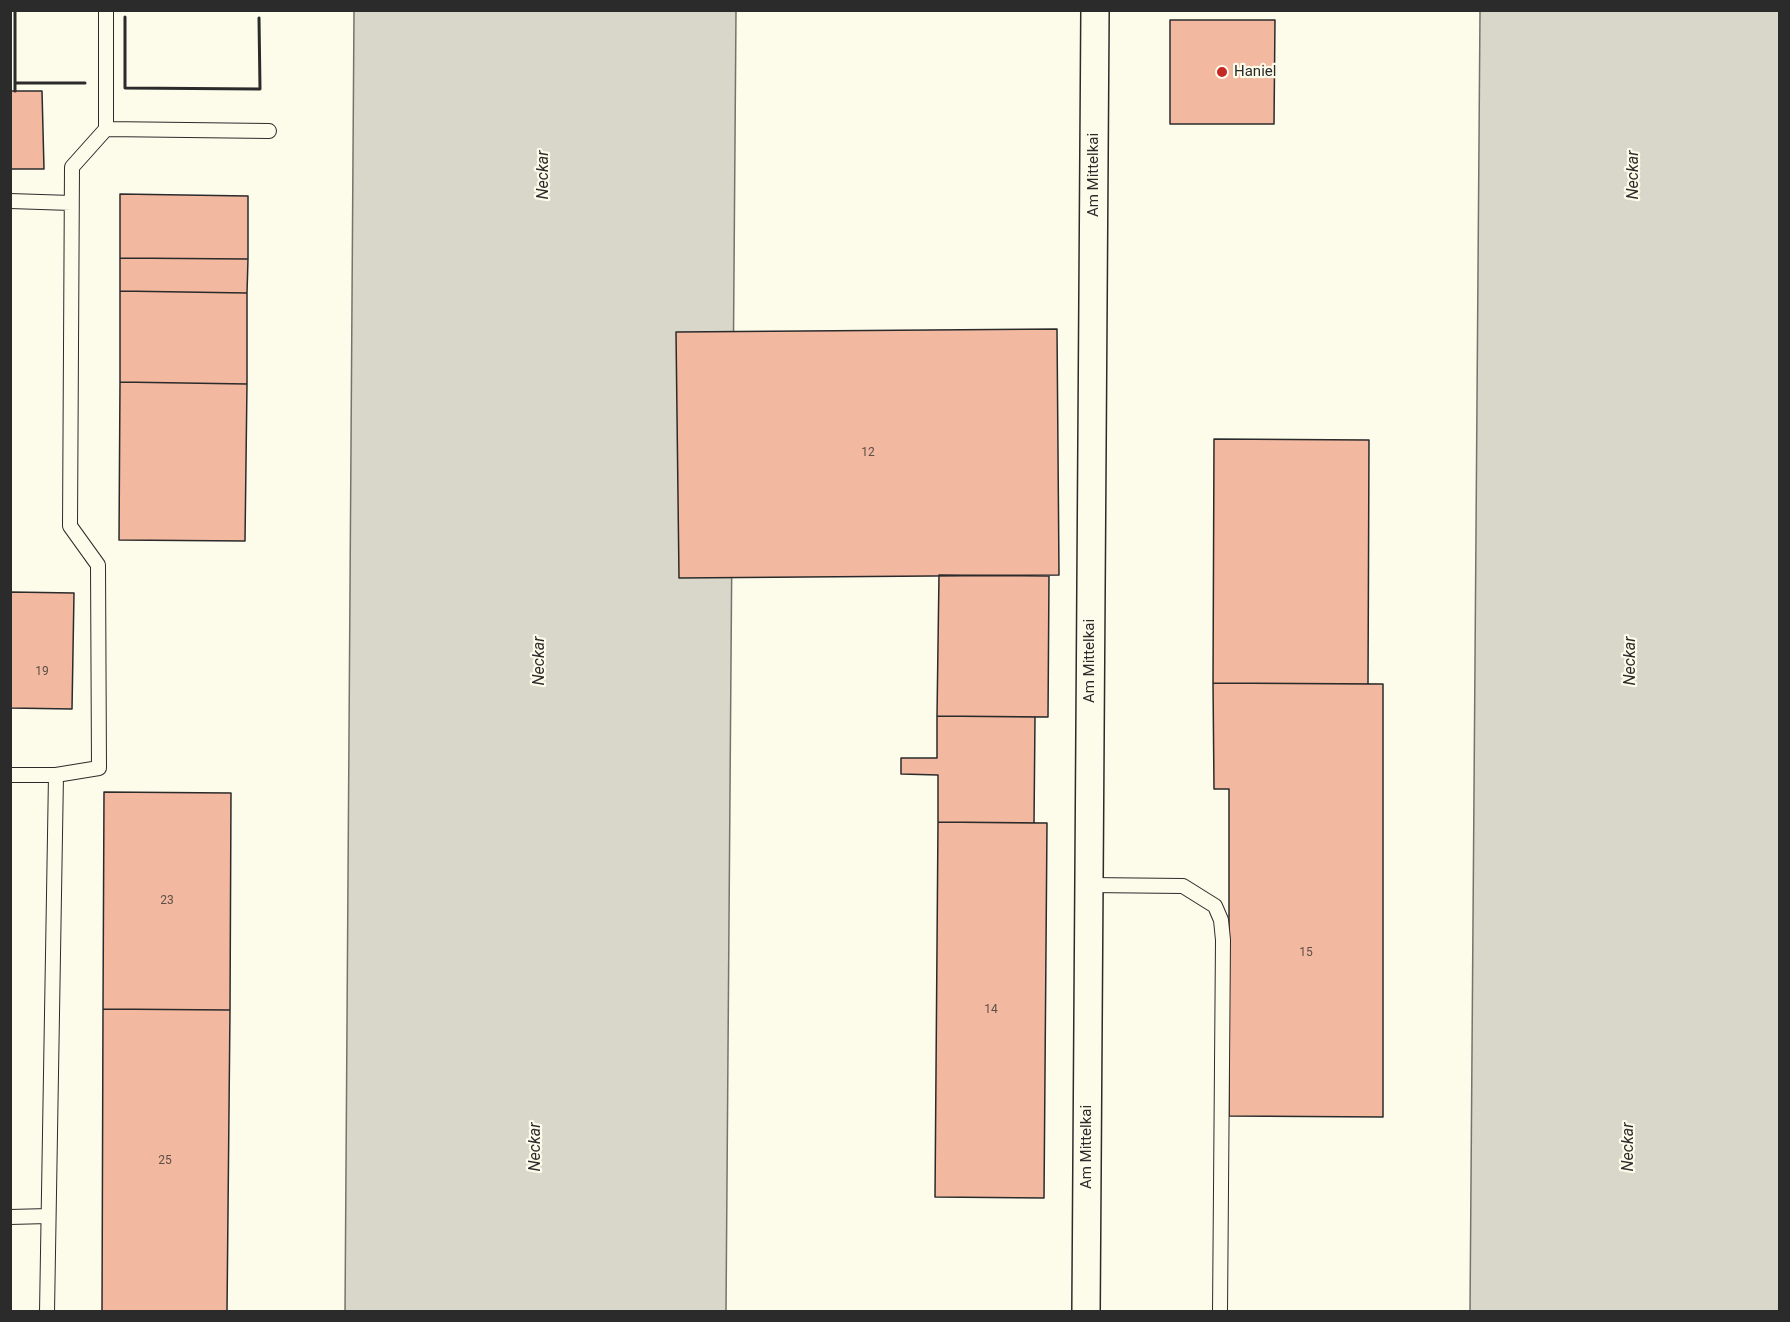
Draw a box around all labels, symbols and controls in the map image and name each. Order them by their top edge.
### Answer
place label: Haniel [1234,63,1276,81]
marker: Haniel [1215,65,1229,79]
street label: Am Mittelkai [1085,133,1103,217]
water label: Neckar [534,151,554,199]
water label: Neckar [1624,151,1644,199]
house number: 12 [861,446,875,460]
street label: Am Mittelkai [1081,619,1099,703]
water label: Neckar [530,637,550,685]
water label: Neckar [1621,637,1641,685]
house number: 19 [35,665,49,679]
house number: 23 [160,894,174,908]
house number: 15 [1299,946,1313,960]
house number: 14 [984,1003,998,1017]
street label: Am Mittelkai [1078,1105,1096,1189]
water label: Neckar [526,1123,546,1171]
water label: Neckar [1619,1123,1639,1171]
house number: 25 [158,1154,172,1168]

